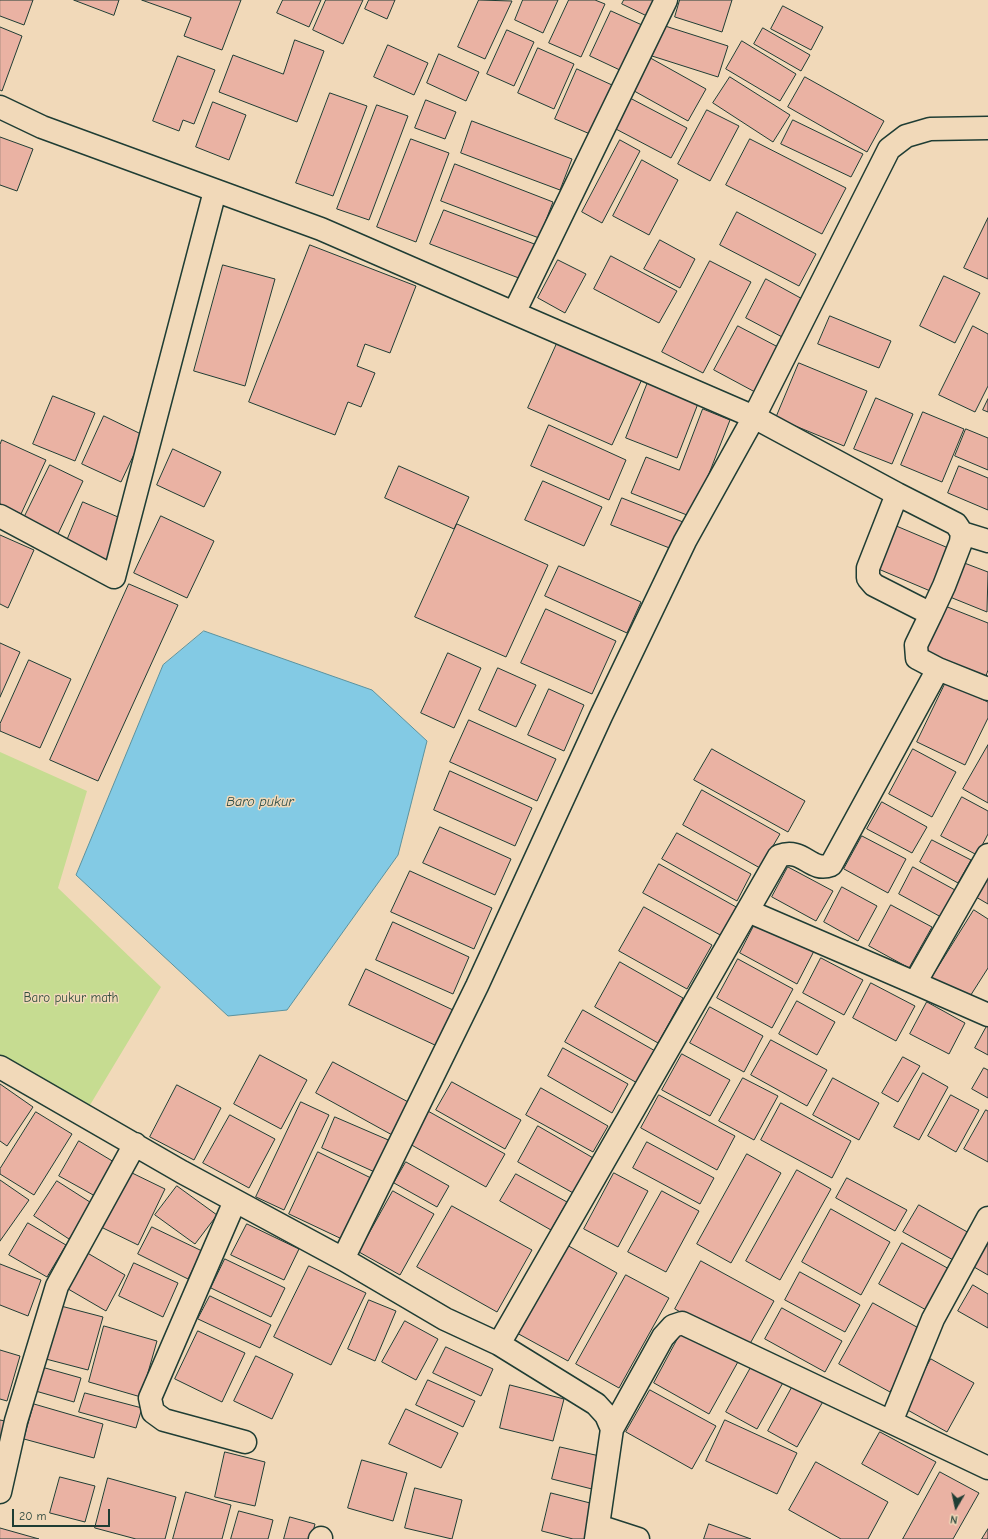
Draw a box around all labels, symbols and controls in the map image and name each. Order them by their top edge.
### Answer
water label: Baro pukur [226,794,294,810]
park label: Baro pukur math [23,990,119,1006]
north arrow [936,1487,976,1527]
scale bar [14,1501,112,1527]
text: 20 m [19,1509,47,1523]
text: N [949,1512,959,1526]

